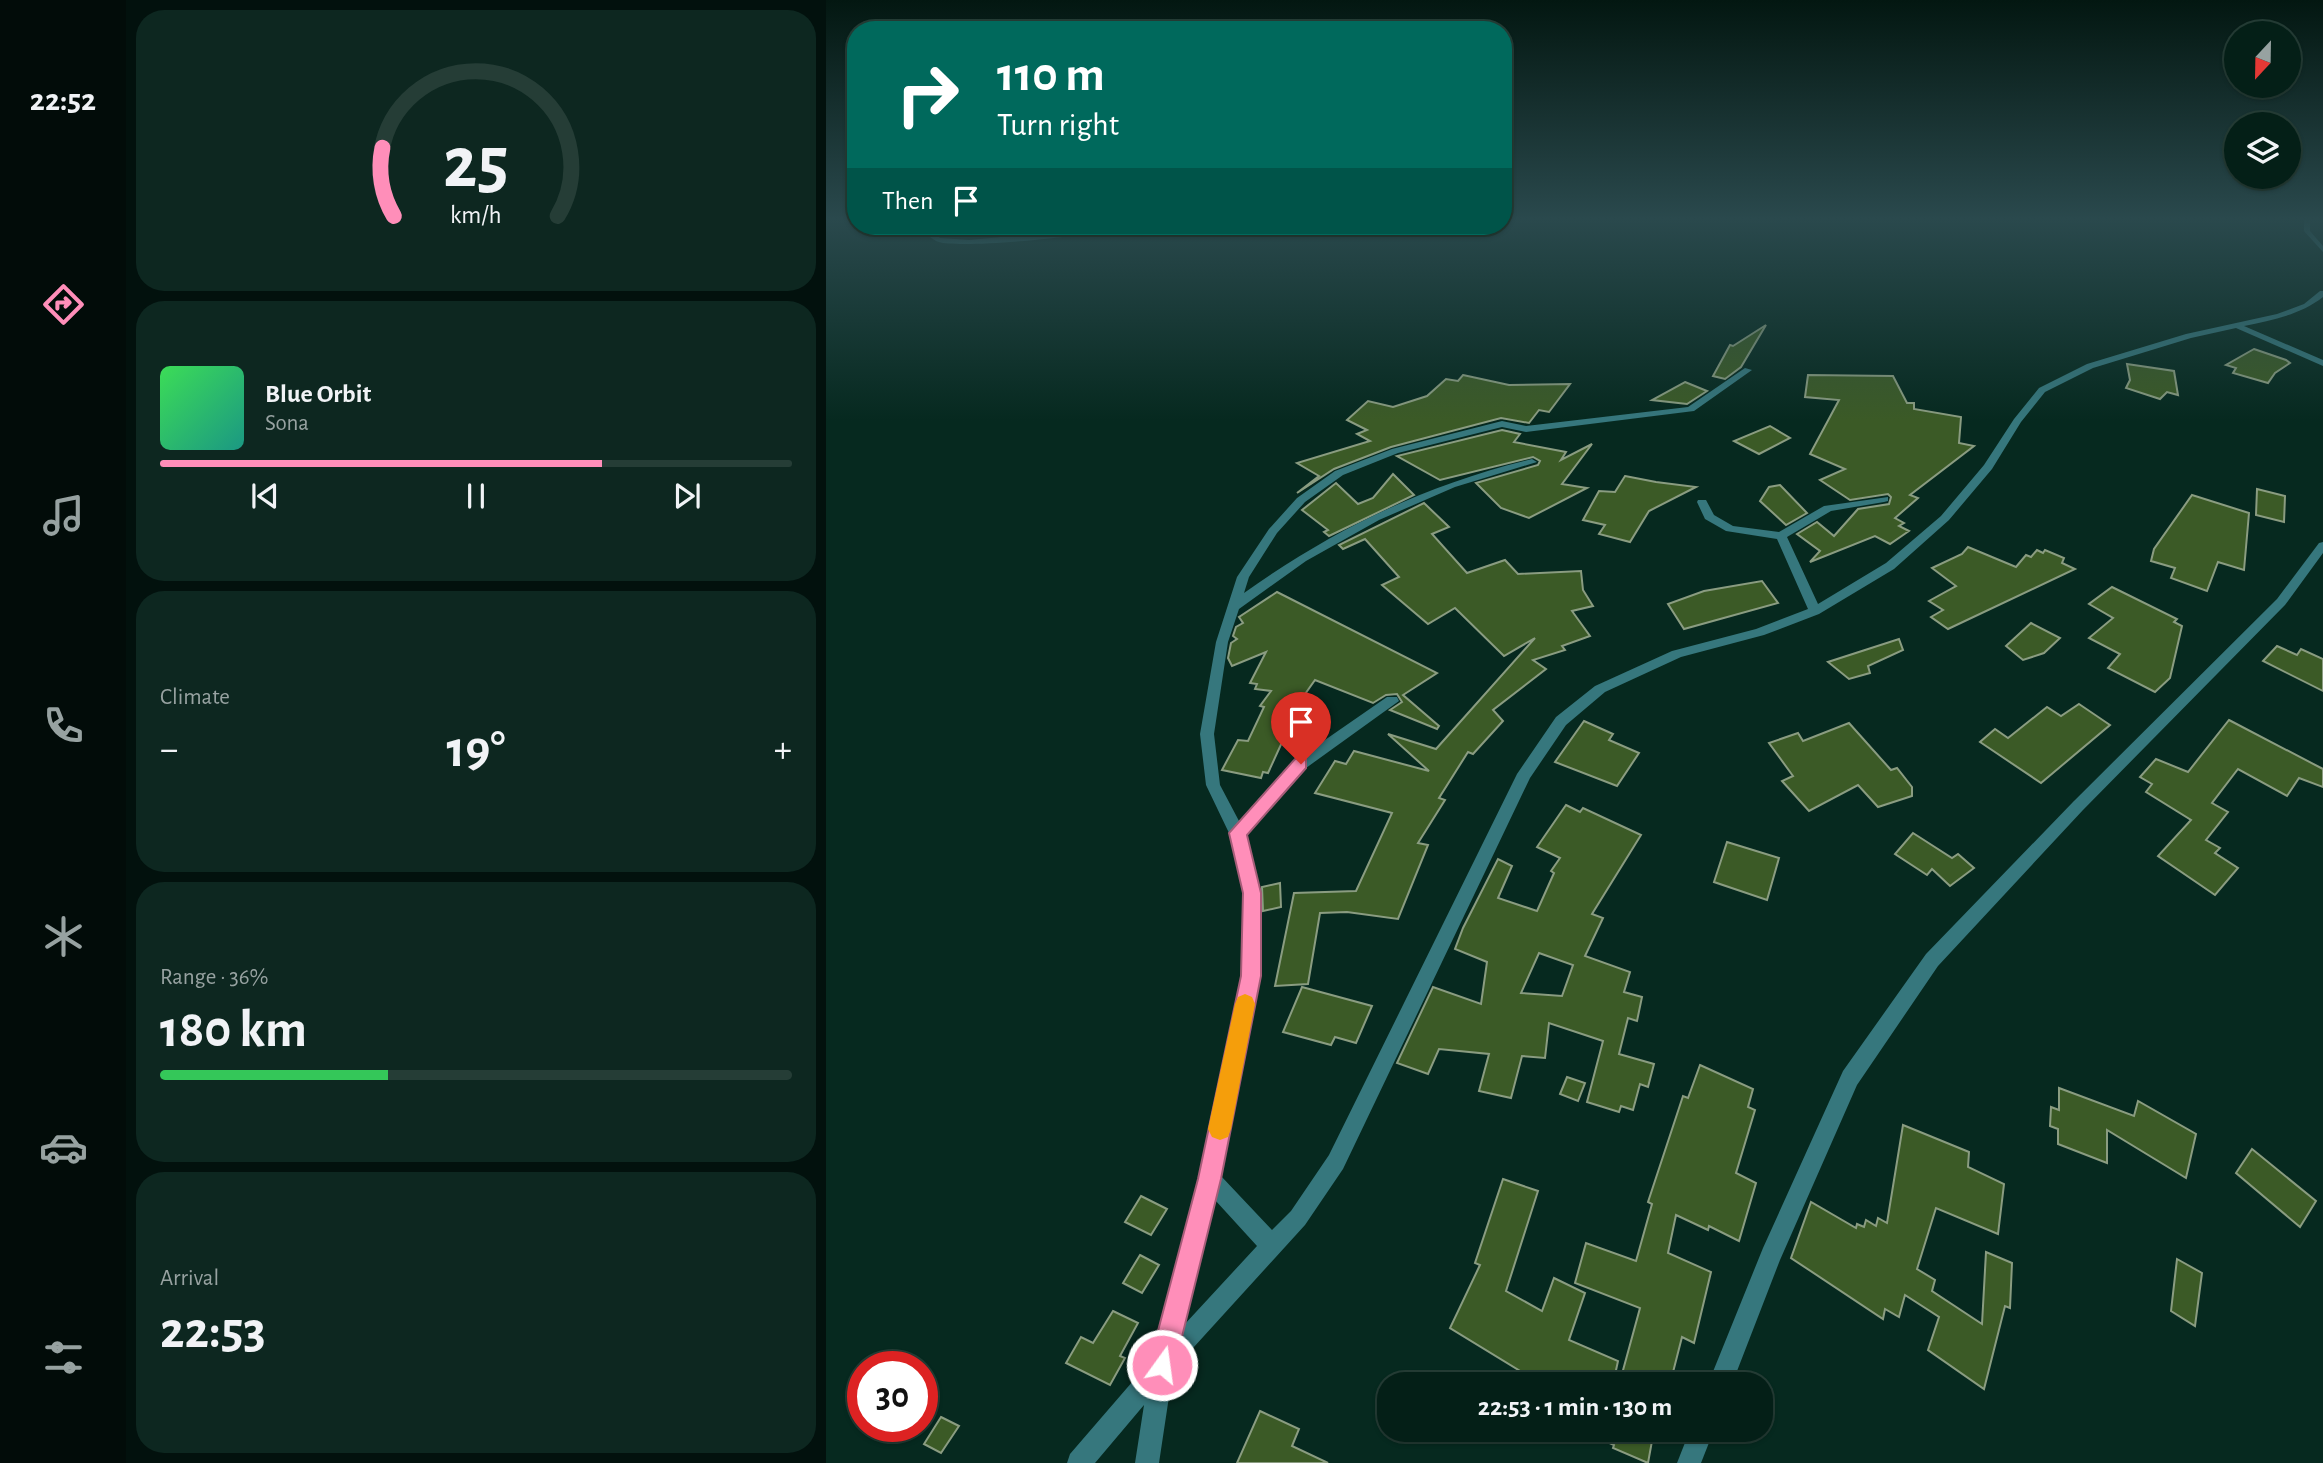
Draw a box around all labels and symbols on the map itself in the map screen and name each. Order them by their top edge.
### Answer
north arrow [2224,21,2301,98]
pin [1271,692,1331,764]
position arrow [1125,1328,1199,1402]
speed limit sign: 30 [847,1351,938,1442]

